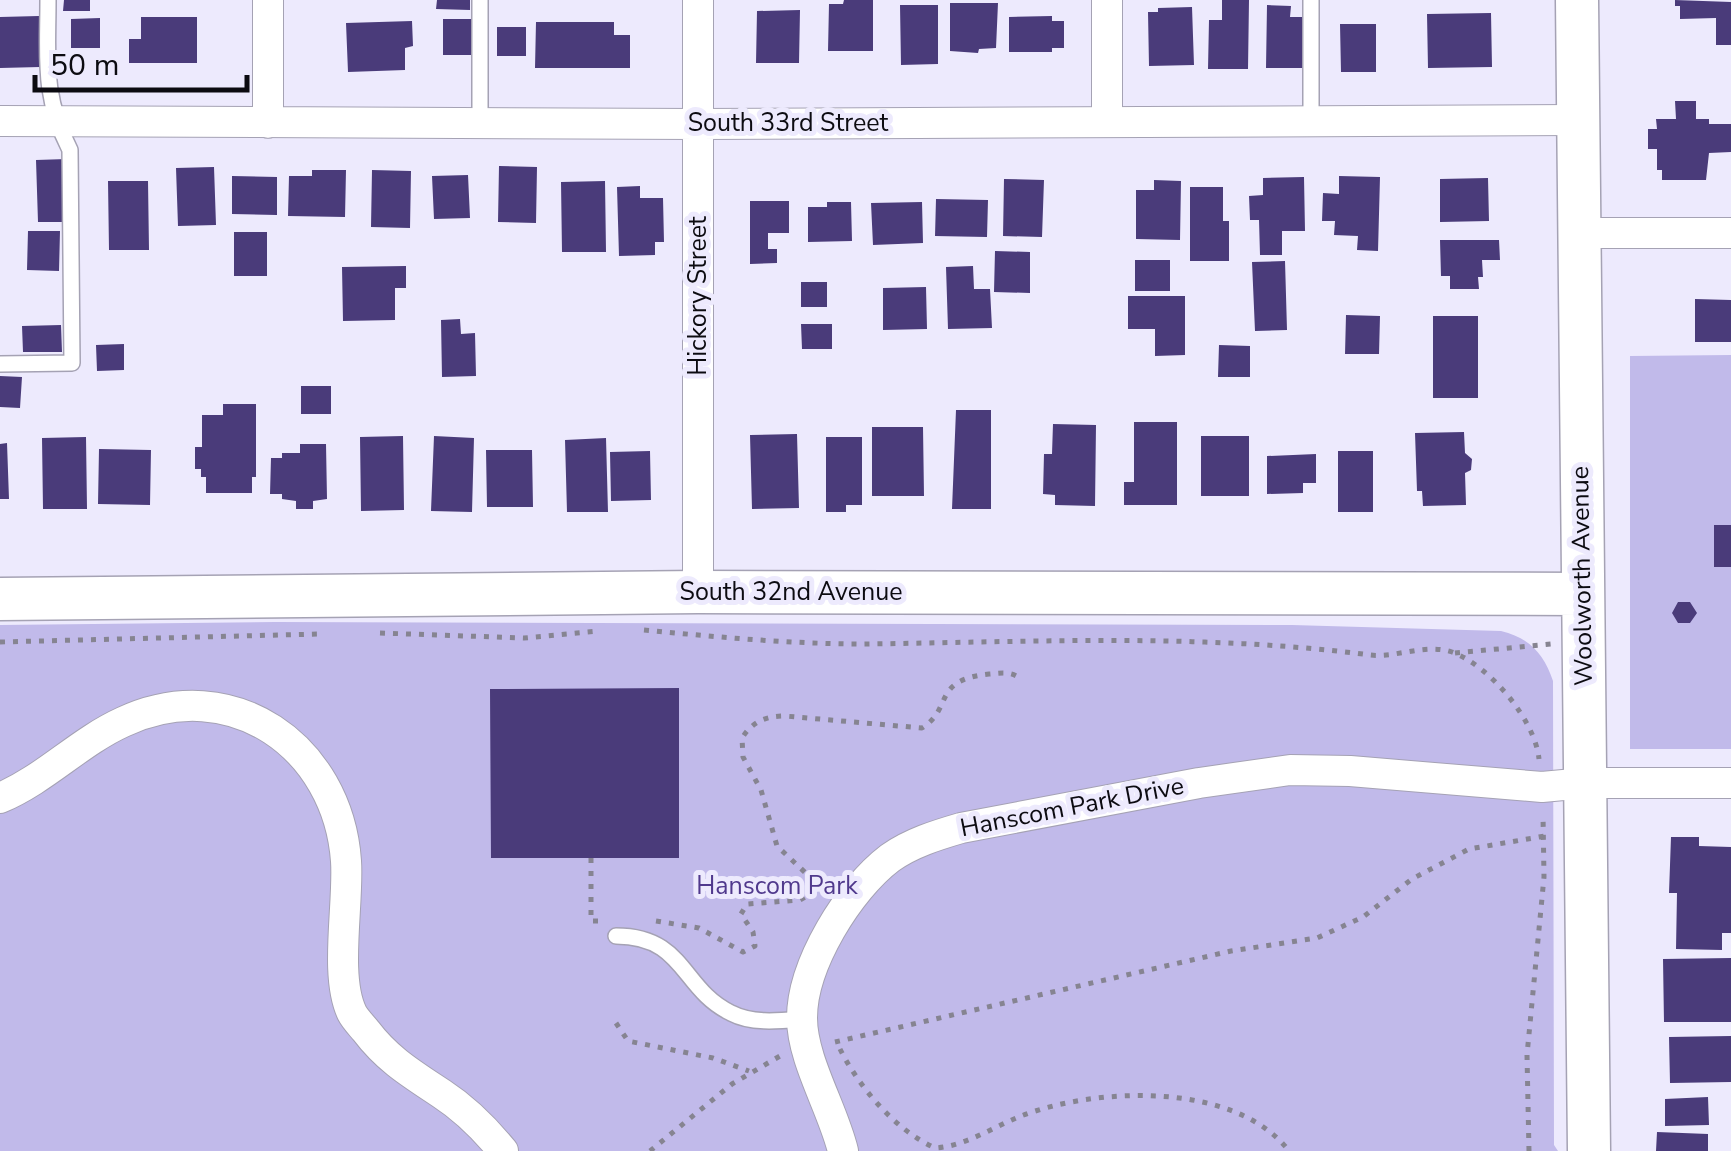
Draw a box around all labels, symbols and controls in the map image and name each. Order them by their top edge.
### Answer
scale bar [35,30,248,92]
text: 50 m [50,45,119,86]
street label: South 33rd Street [688,106,889,140]
street label: Hickory Street [681,216,715,376]
street label: Woolworth Avenue [1563,466,1601,686]
street label: South 32nd Avenue [680,575,902,609]
street label: Hanscom Park Drive [957,769,1187,845]
park label: Hanscom Park [696,869,858,903]

